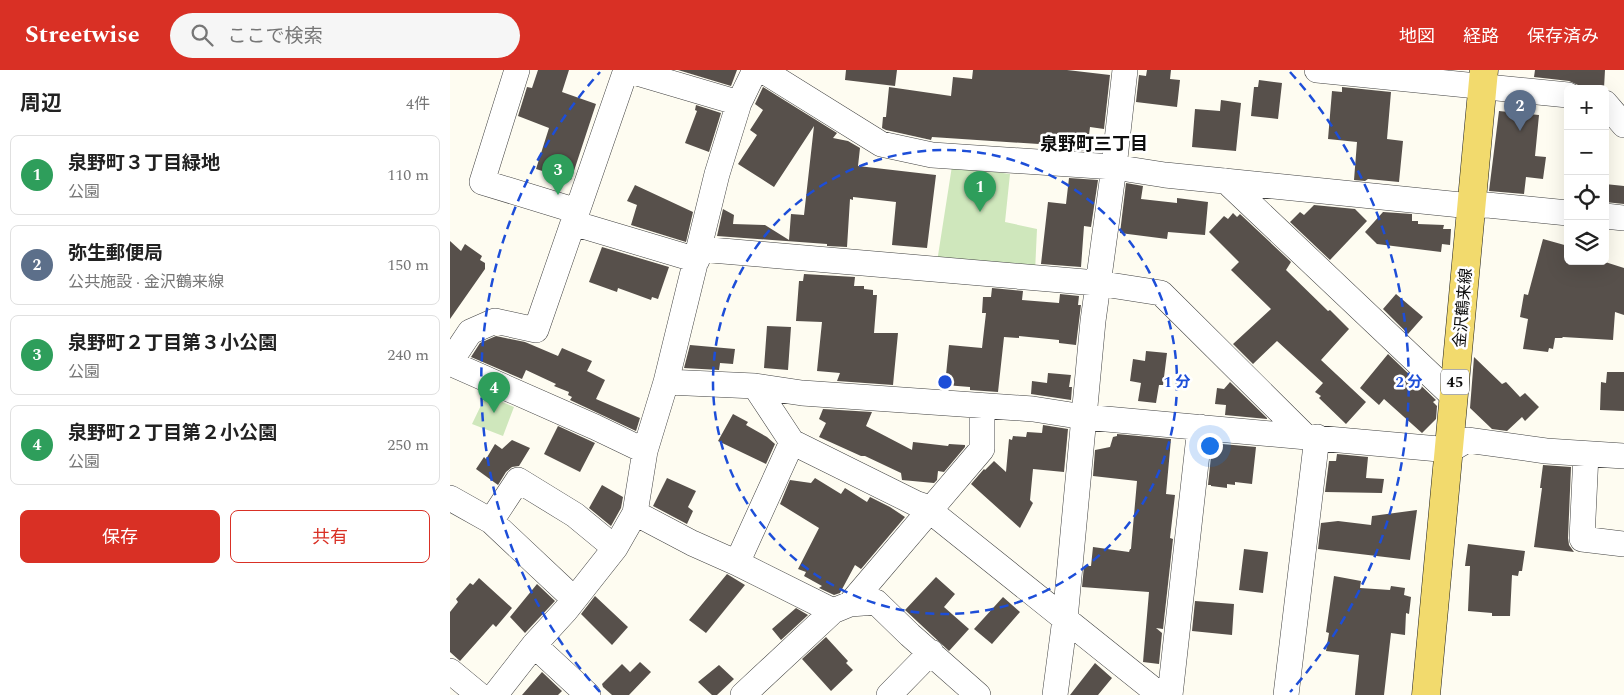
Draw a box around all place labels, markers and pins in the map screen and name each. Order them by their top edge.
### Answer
pin: 2 [1504,90,1536,131]
pin: 3 [542,154,574,195]
pin: 1 [964,171,996,212]
pin: 4 [478,372,510,413]
centre of rings [936,373,954,391]

